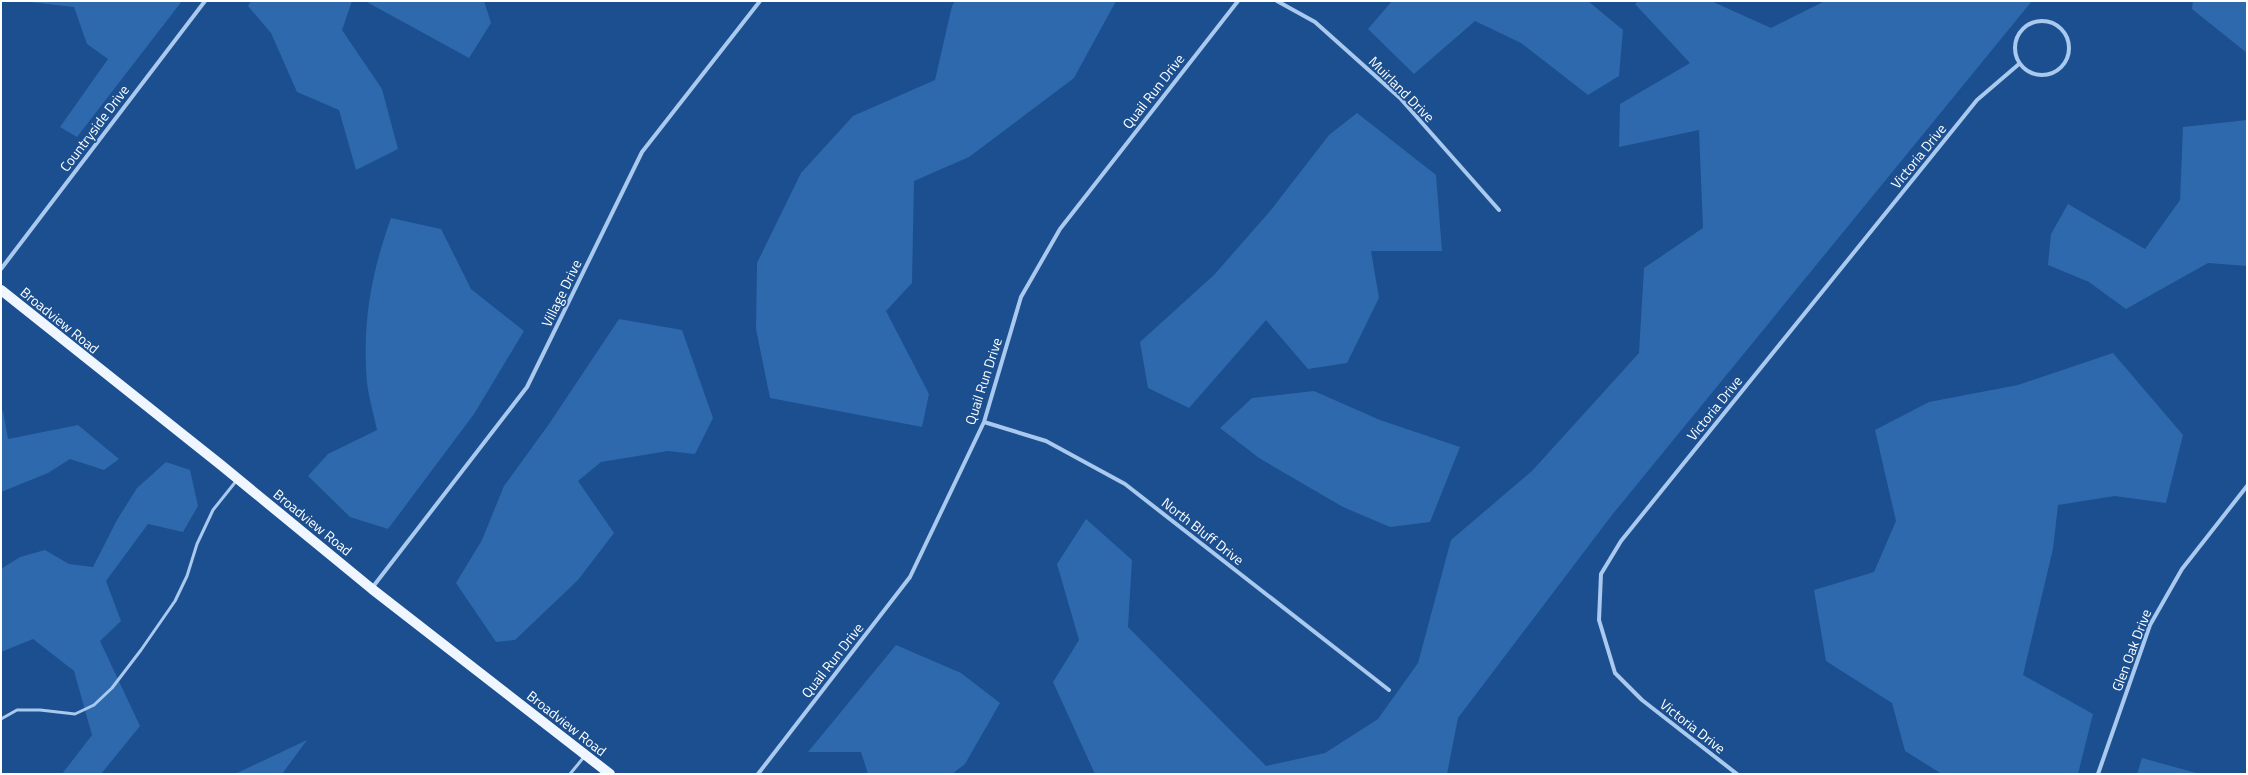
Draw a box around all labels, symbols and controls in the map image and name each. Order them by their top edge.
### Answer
street label: Quail Run Drive [1117,49,1189,133]
street label: Muirland Drive [1364,51,1440,127]
street label: Countryside Drive [54,80,134,176]
street label: Victoria Drive [1885,119,1951,193]
street label: Village Drive [536,256,586,330]
street label: Broadview Road [16,282,104,358]
street label: Quail Run Drive [959,335,1007,427]
street label: Victoria Drive [1681,371,1747,445]
street label: Broadview Road [269,484,357,560]
street label: North Bluff Drive [1157,492,1249,570]
street label: Glen Oak Drive [2106,606,2156,694]
street label: Quail Run Drive [796,618,868,702]
street label: Broadview Road [523,685,611,761]
street label: Victoria Drive [1656,694,1730,758]

